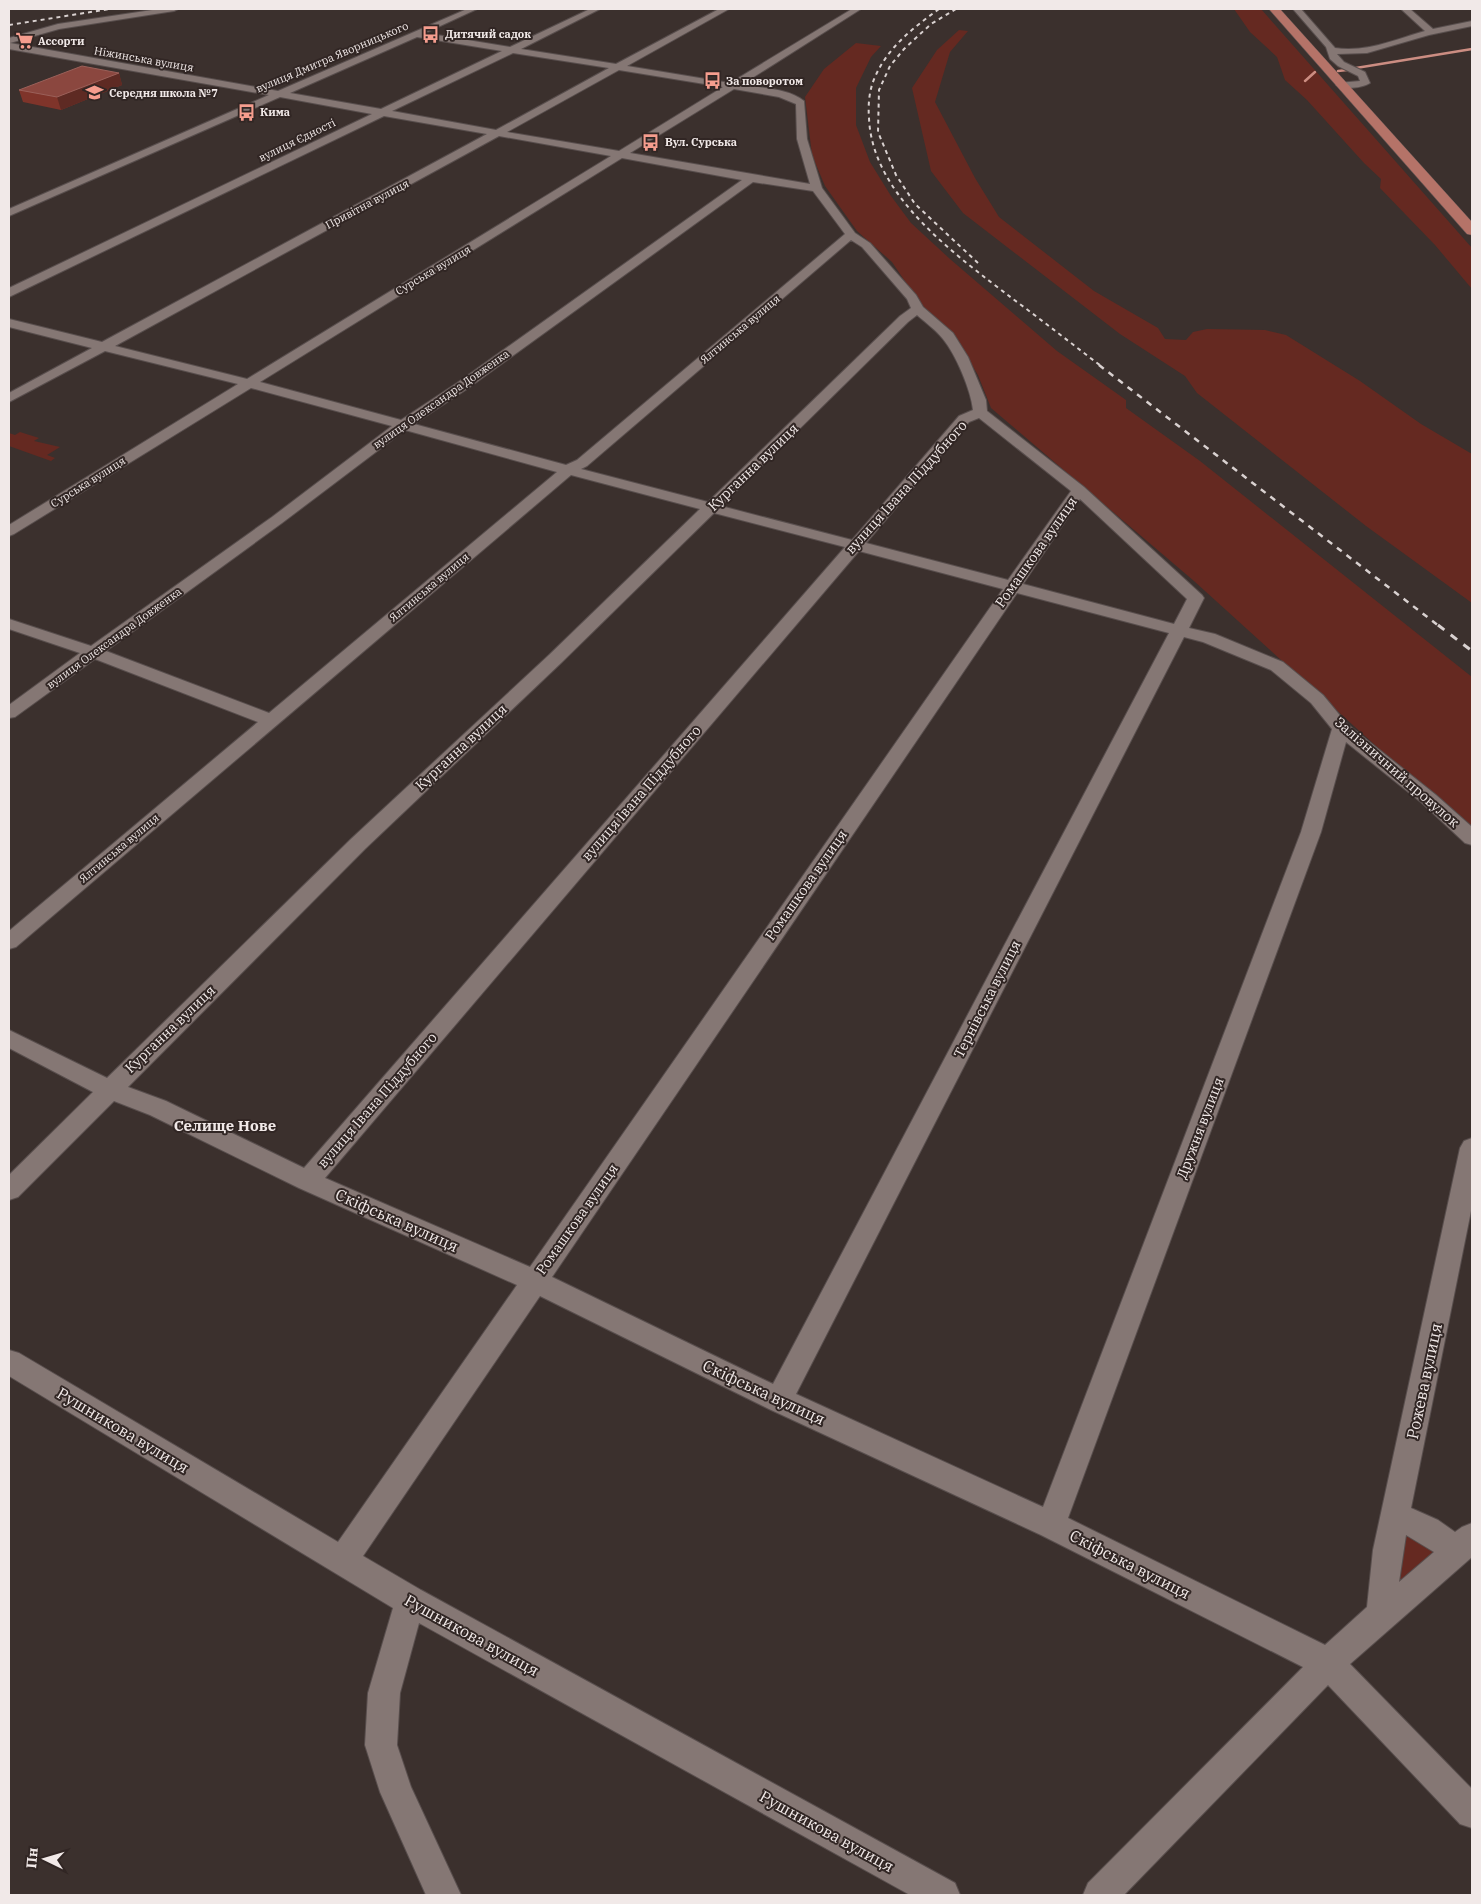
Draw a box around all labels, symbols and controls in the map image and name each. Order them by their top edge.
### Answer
street label: вулиця Дмитра Яворницького [254,18,410,96]
bus stop icon: Дитячий садок [421,24,441,44]
place label: Дитячий садок [445,27,531,41]
supermarket icon: Ассорти [14,31,34,51]
place label: Ассорти [38,34,85,48]
street label: Ніжинська вулиця [93,43,195,75]
bus stop icon: За поворотом [702,71,722,91]
place label: За поворотом [726,74,803,88]
school or university icon: Середня школа №7 [85,83,105,103]
place label: Середня школа №7 [109,86,218,100]
bus stop icon: Кима [236,102,256,122]
place label: Кима [260,105,290,119]
street label: вулиця Єдності [256,115,338,165]
bus stop icon: Вул. Сурська [641,132,661,152]
place label: Вул. Сурська [665,135,737,149]
street label: Привітна вулиця [323,176,411,232]
street label: Сурська вулиця [393,242,473,298]
street label: Ялтинська вулиця [697,292,783,366]
street label: вулиця Олександра Довженка [370,346,512,452]
street label: вулиця Івана Піддубного [841,416,971,557]
street label: Курганна вулиця [704,419,802,515]
street label: Сурська вулиця [48,453,128,511]
street label: Ромашкова вулиця [991,493,1081,611]
street label: Ялтинська вулиця [386,550,472,624]
street label: вулиця Олександра Довженка [44,584,184,692]
street label: Курганна вулиця [411,700,511,794]
street label: Залізничний провулок [1331,713,1463,831]
street label: вулиця Івана Піддубного [577,722,705,864]
street label: Ялтинська вулиця [76,811,162,885]
street label: Ромашкова вулиця [761,826,851,944]
street label: Тернівська вулиця [950,937,1024,1061]
street label: Курганна вулиця [121,981,219,1077]
street label: вулиця Івана Піддубного [313,1029,441,1171]
street label: Дружня вулиця [1172,1075,1228,1181]
district label: Селище Нове [174,1116,276,1135]
street label: Ромашкова вулиця [532,1160,622,1278]
street label: Скіфська вулиця [332,1184,462,1256]
street label: Рожева вулиця [1402,1321,1446,1441]
street label: Скіфська вулиця [700,1355,828,1429]
street label: Рушникова вулиця [53,1383,193,1477]
street label: Скіфська вулиця [1066,1525,1194,1603]
street label: Рушникова вулиця [401,1590,543,1680]
street label: Рушникова вулиця [756,1786,898,1876]
north arrow [20,1834,70,1884]
text: Пн [22,1847,42,1869]

